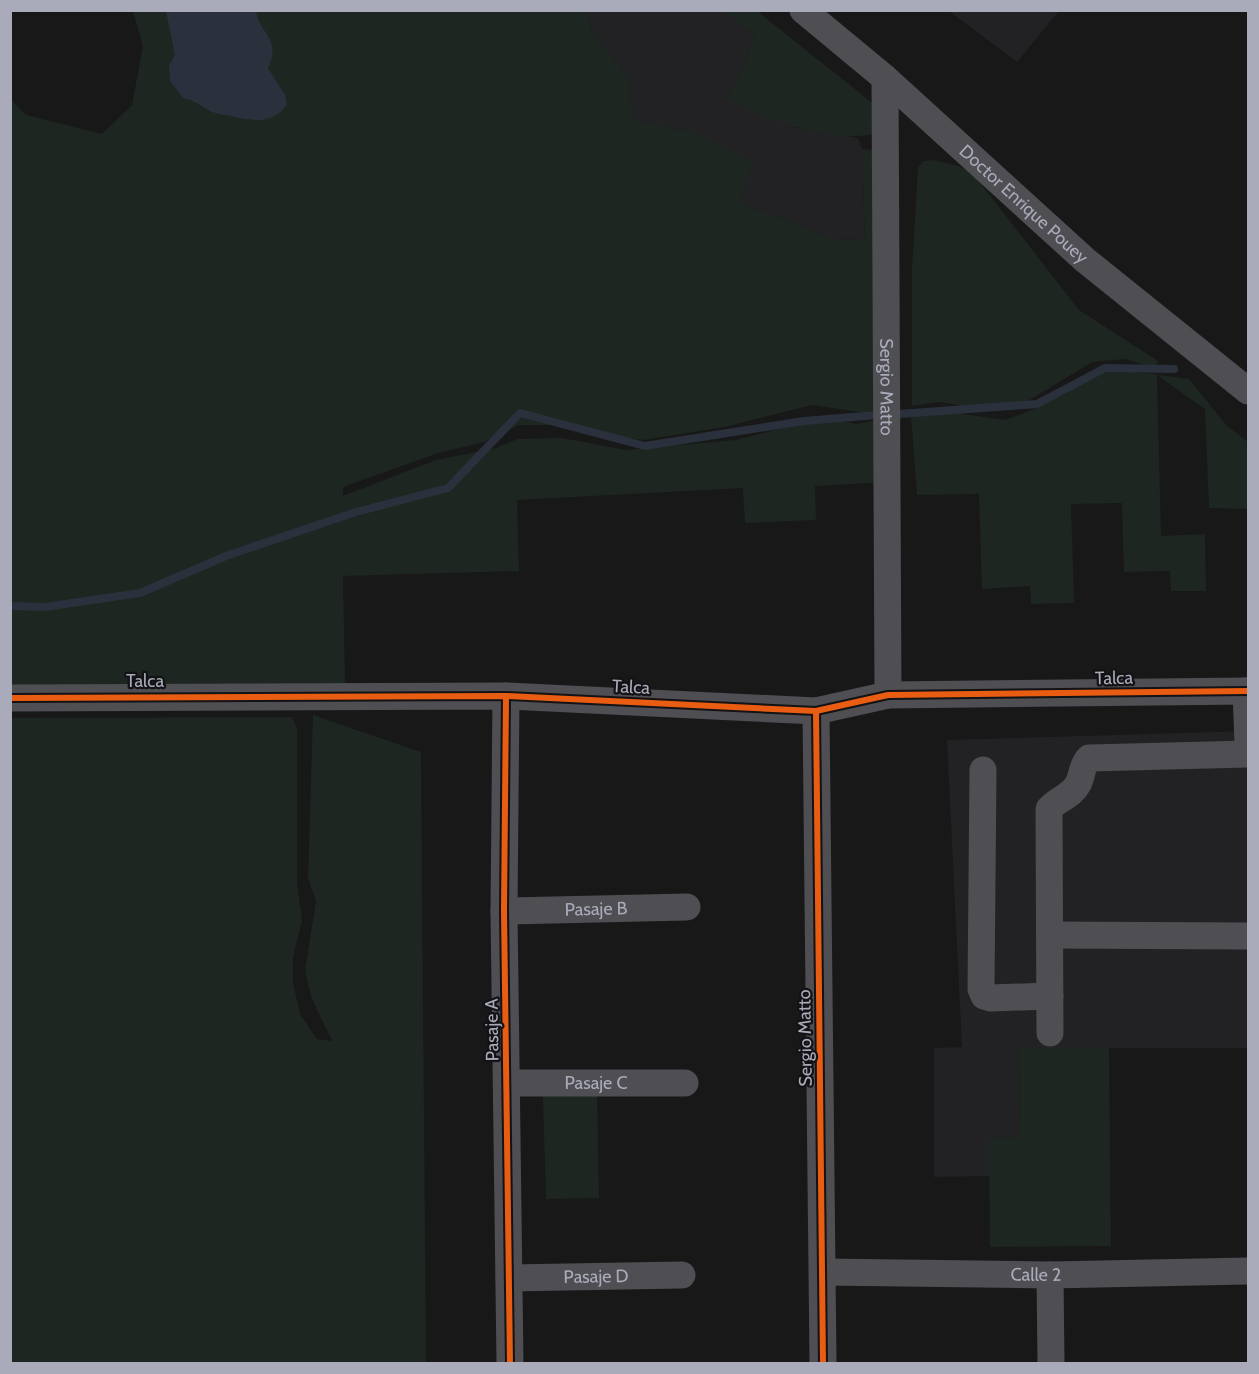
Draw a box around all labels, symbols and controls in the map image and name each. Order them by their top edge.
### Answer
street label: Doctor Enrique Pouey [955,140,1093,268]
street label: Sergio Matto [875,338,898,436]
street label: Talca [1095,667,1134,689]
street label: Talca [126,670,164,692]
street label: Talca [611,675,651,699]
street label: Pasaje B [564,897,628,921]
street label: Sergio Matto [793,989,817,1087]
street label: Pasaje A [480,998,504,1062]
street label: Pasaje C [565,1072,627,1094]
street label: Calle 2 [1010,1263,1062,1286]
street label: Pasaje D [563,1265,629,1288]

